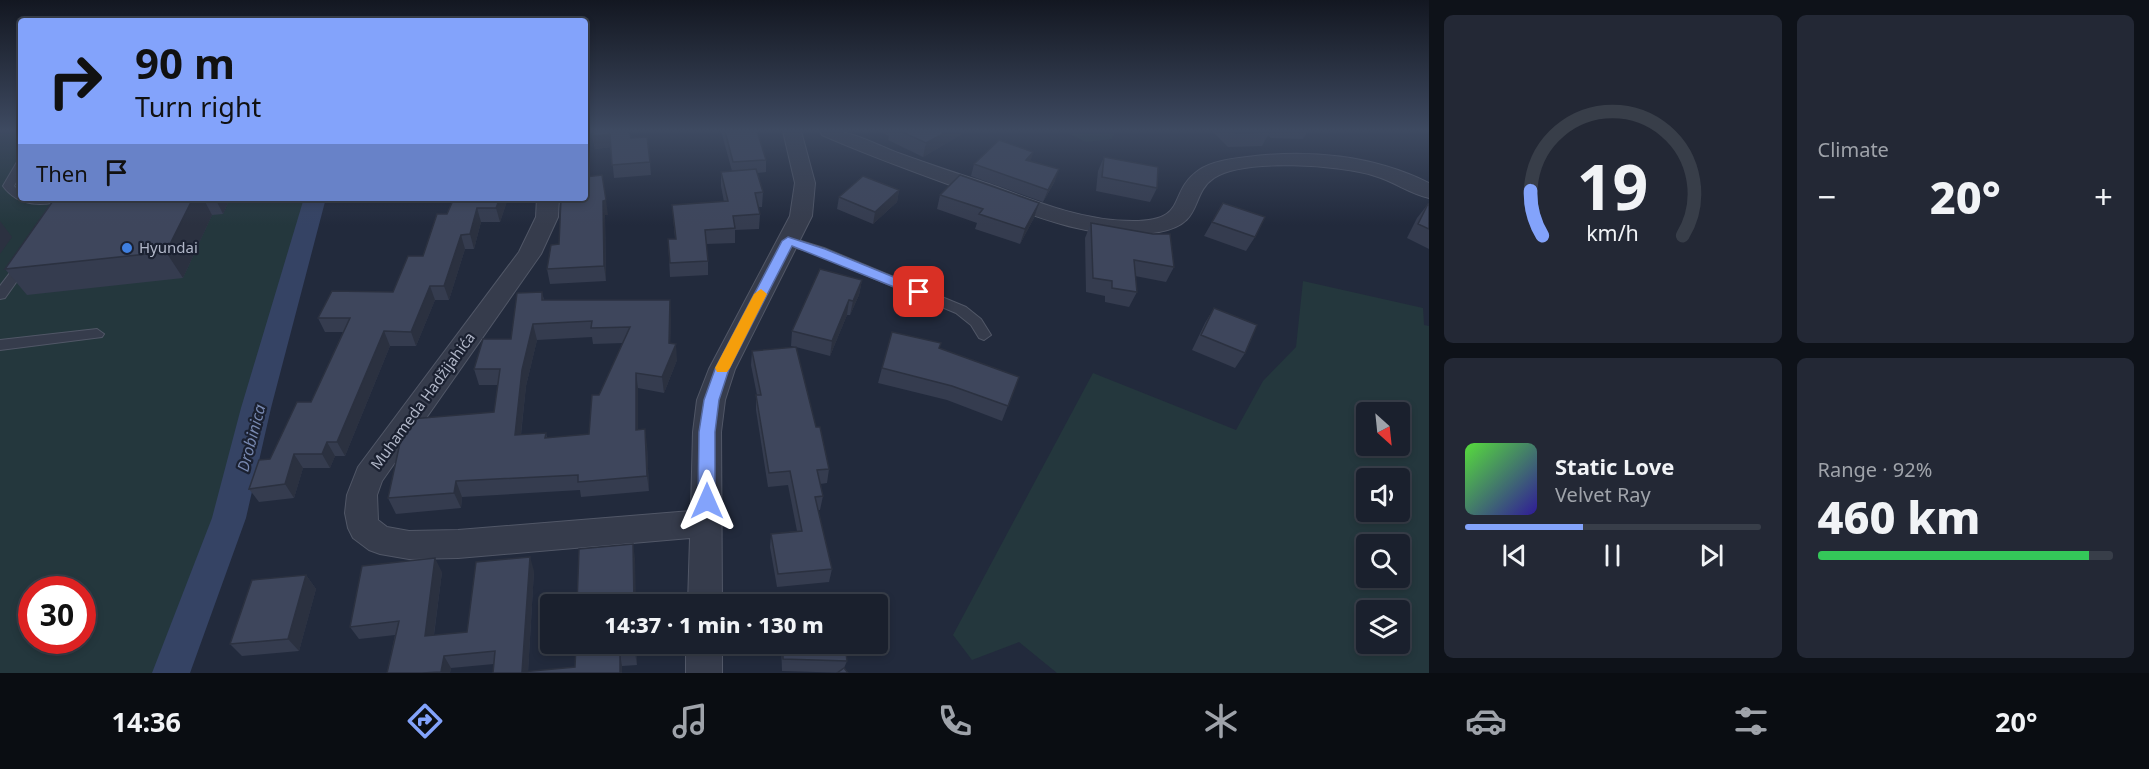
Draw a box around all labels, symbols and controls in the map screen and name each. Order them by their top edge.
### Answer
text: 90 m [135,34,235,91]
icon: right [36,42,114,120]
text: Turn right [135,88,261,125]
text: Climate [1818,136,1889,163]
text: 19 [1577,143,1648,228]
icon: arrive [100,156,133,189]
text: Then [36,158,88,188]
text: 20° [1930,166,2001,227]
text: − [1818,174,1836,219]
text: + [2094,174,2113,219]
text: km/h [1586,218,1639,247]
place label: Hyundai [139,237,198,257]
marker: Hyundai [120,241,134,255]
pin [893,266,944,317]
icon: arrive [902,275,935,308]
street label: Muhameda Hadžijahića [366,328,479,473]
water label: Drobinica [231,402,271,474]
north arrow [1356,402,1410,456]
map controls [1356,402,1410,654]
text: Static Love [1555,451,1674,481]
text: Range · 92% [1818,456,1932,483]
button: sound [1356,468,1410,522]
position arrow [675,469,739,533]
text: Velvet Ray [1555,481,1651,508]
text: 460 km [1818,486,1980,547]
button: search [1356,534,1410,588]
icon: previous [1498,539,1531,572]
icon: pause [1596,539,1629,572]
icon: next [1695,539,1728,572]
speed limit sign: 30 [18,576,96,654]
button: layers [1356,600,1410,654]
text: 14:37 · 1 min · 130 m [604,609,824,639]
icon: directions [404,700,446,742]
icon: music [669,700,711,742]
icon: phone [934,700,976,742]
icon: climate [1200,700,1242,742]
icon: car [1465,700,1507,742]
icon: filters [1730,700,1772,742]
text: 14:36 [112,703,181,740]
text: 20° [1995,703,2037,740]

